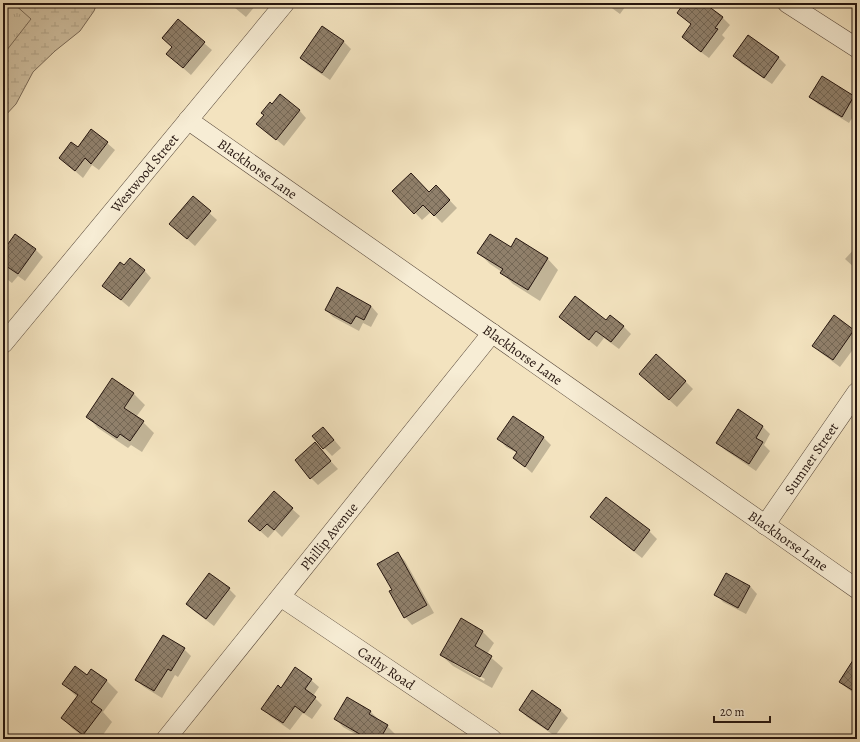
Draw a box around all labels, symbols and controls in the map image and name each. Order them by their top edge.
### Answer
street label: Westwood Street [106,129,183,217]
street label: Blackhorse Lane [214,134,301,203]
street label: Blackhorse Lane [479,320,567,389]
street label: Sumner Street [780,418,843,498]
street label: Phillip Avenue [296,498,362,574]
street label: Blackhorse Lane [745,506,832,575]
street label: Cathy Road [354,642,419,694]
scale bar [714,698,770,724]
text: 20 m [720,704,744,720]

